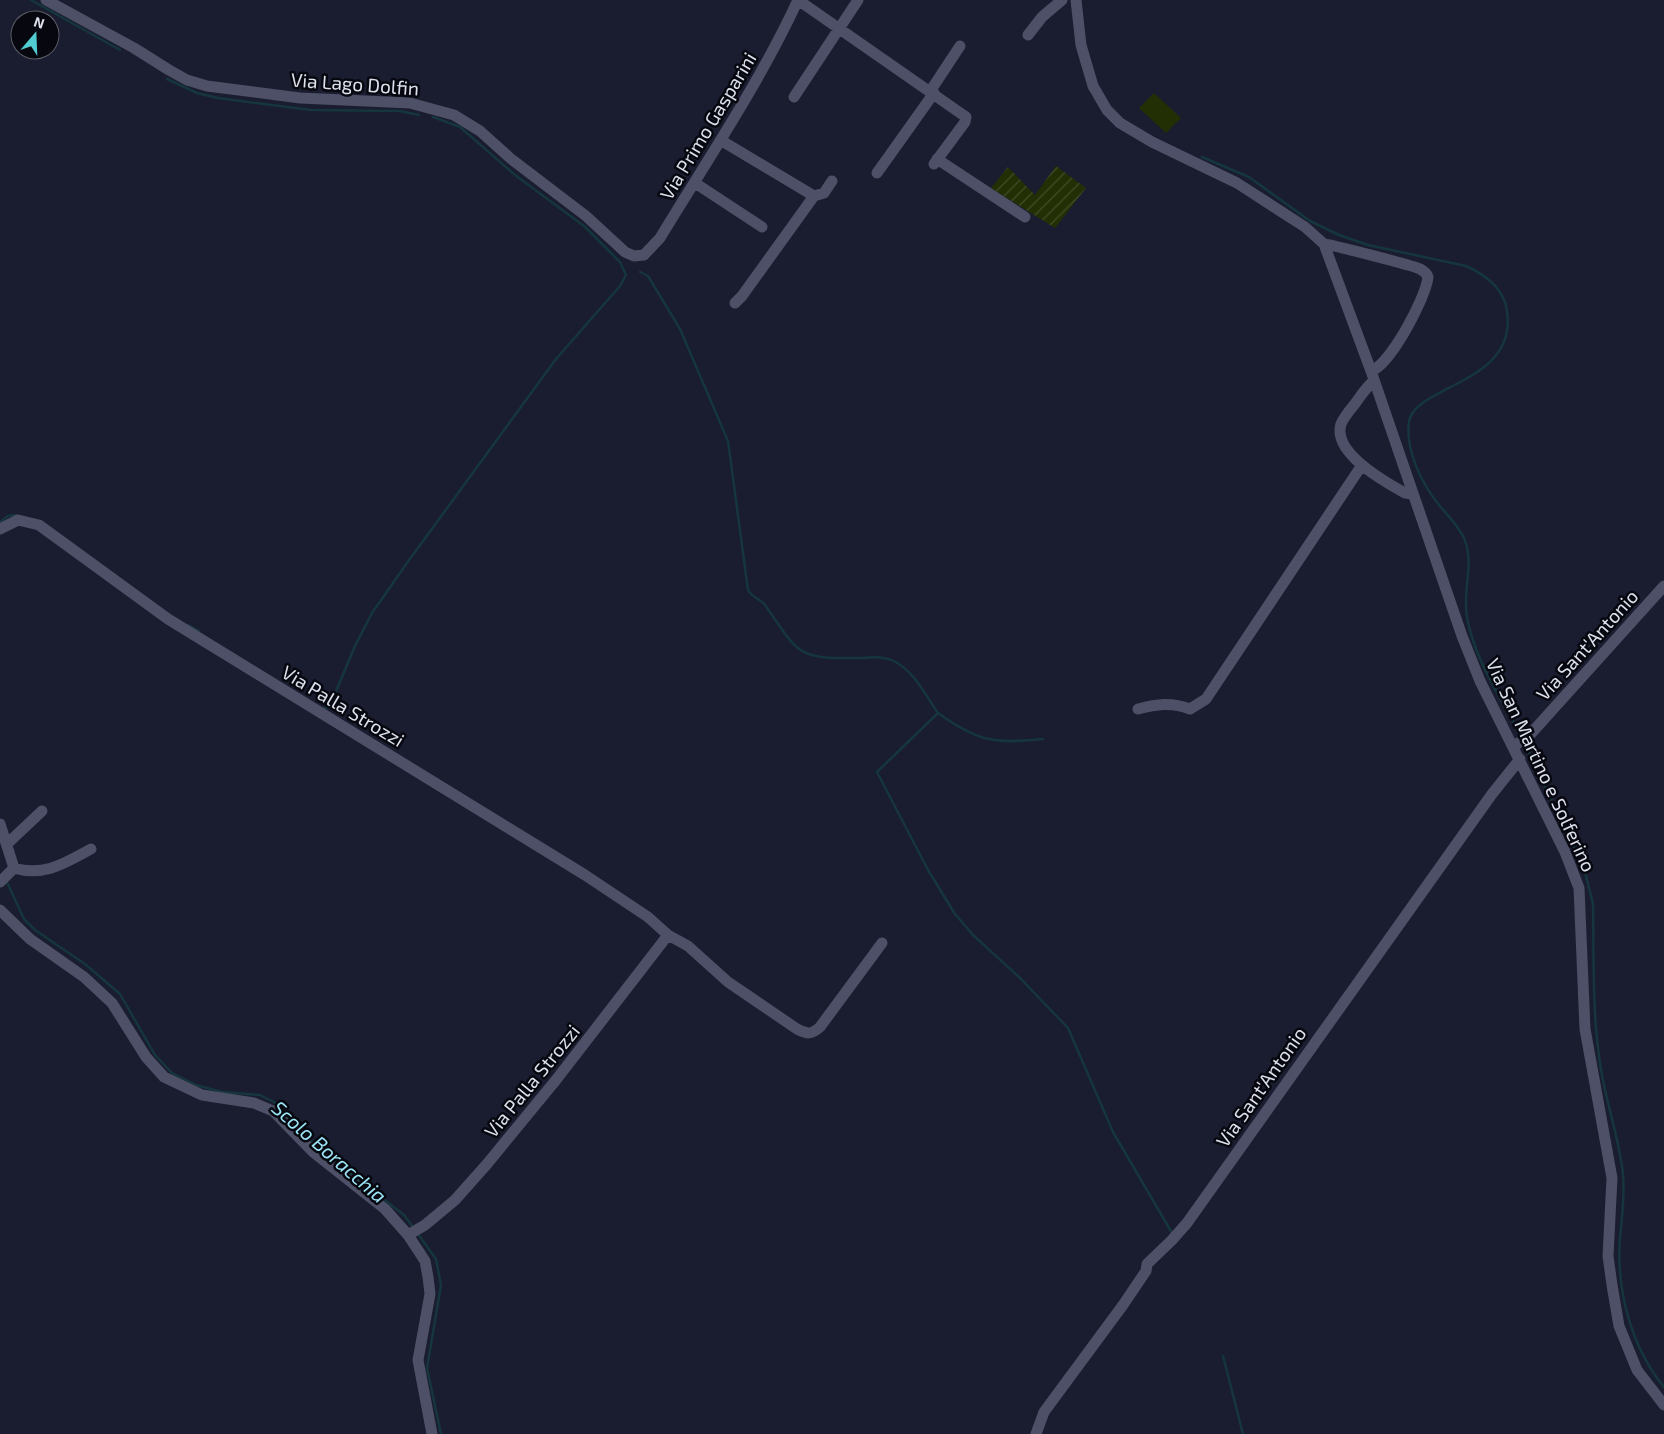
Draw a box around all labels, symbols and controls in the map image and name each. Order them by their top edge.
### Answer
north arrow [10,10,60,60]
text: N [32,13,47,32]
street label: Via Primo Gasparini [655,48,761,204]
street label: Via Lago Dolfin [290,68,420,99]
street label: Via Sant'Antonio [1531,585,1642,705]
street label: Via San Martino e Solferino [1482,654,1601,875]
street label: Via Palla Strozzi [278,660,409,751]
street label: Via Palla Strozzi [479,1020,584,1142]
street label: Via Sant'Antonio [1211,1022,1310,1151]
water label: Scolo Boracchia [268,1095,392,1207]

